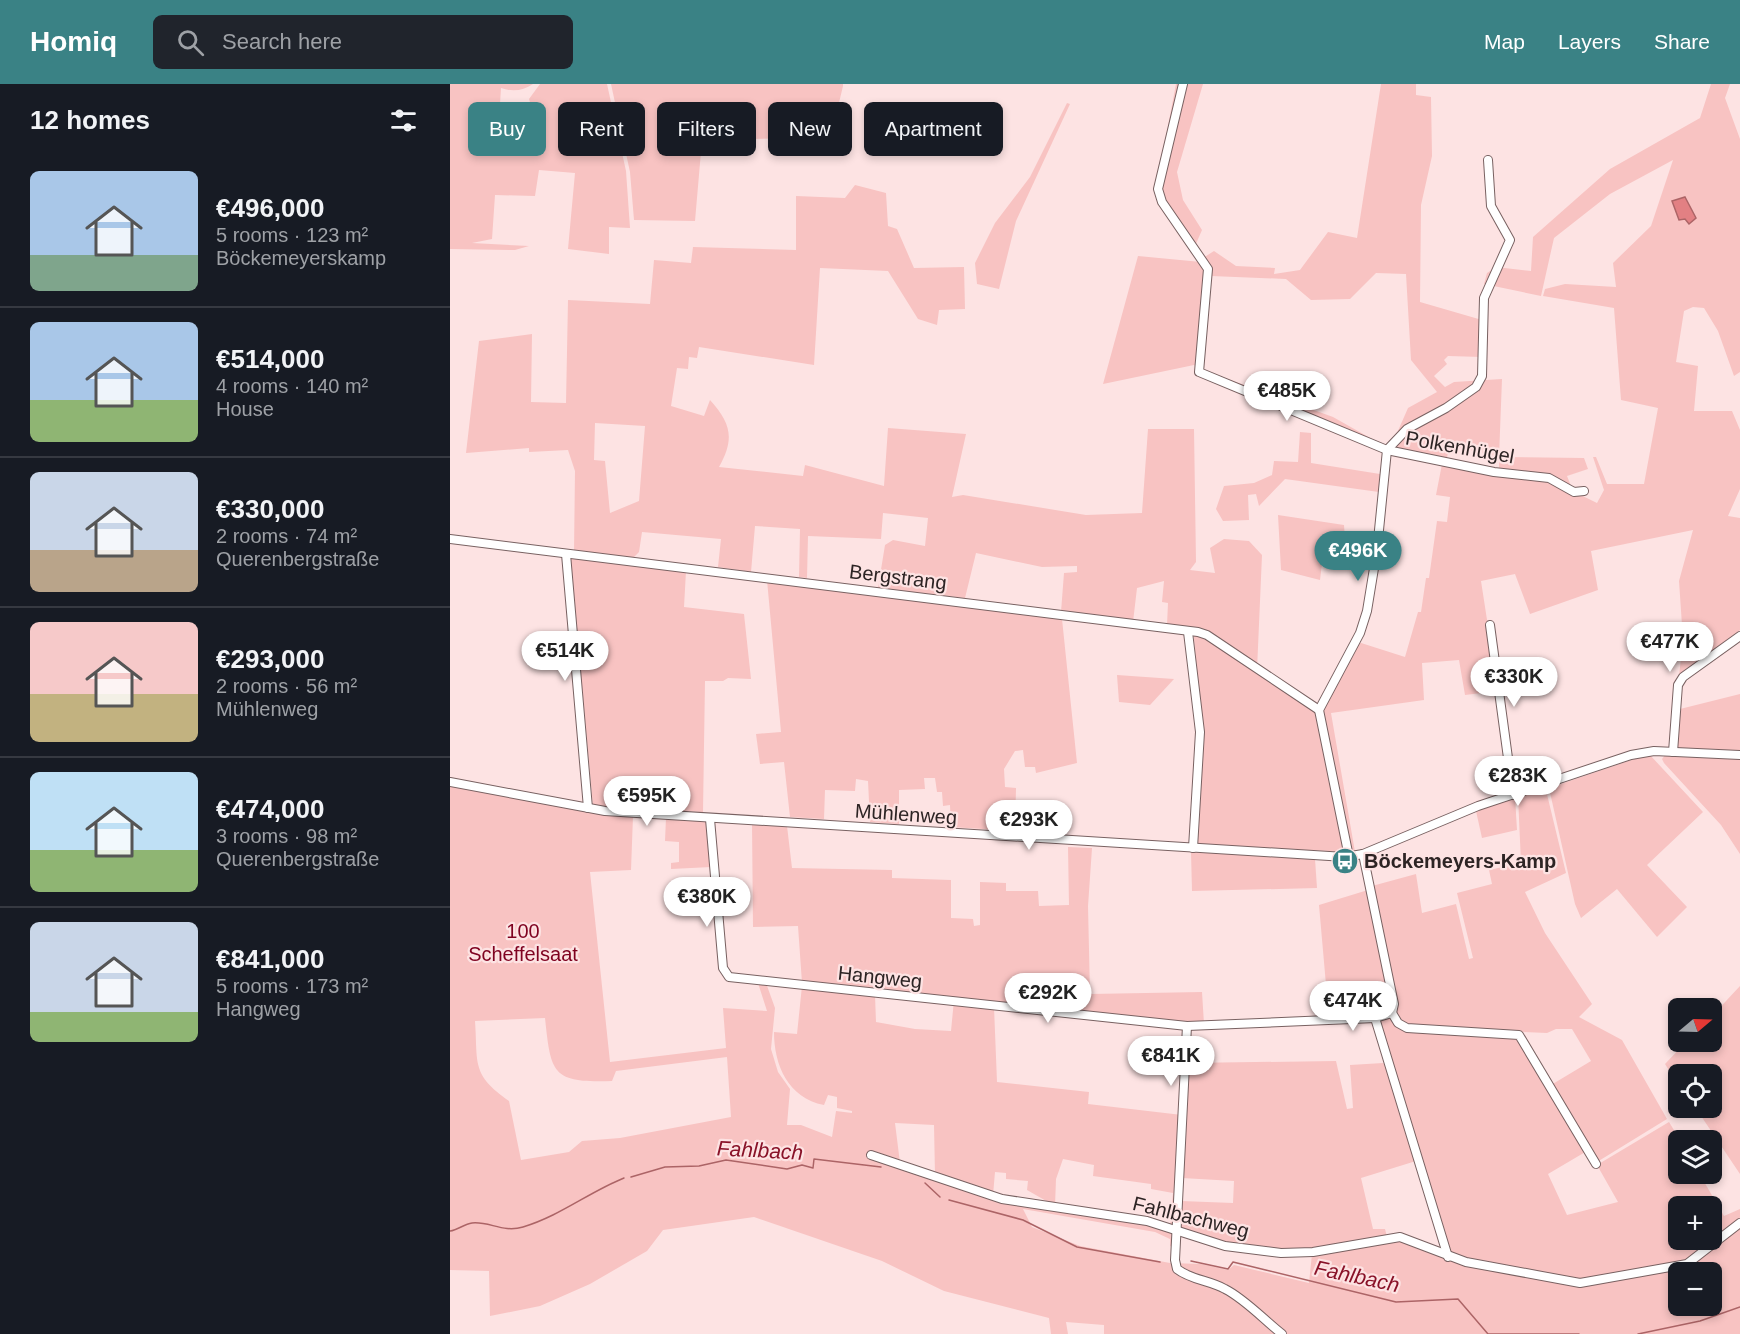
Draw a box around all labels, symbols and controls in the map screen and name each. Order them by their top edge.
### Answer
search box [153,15,573,69]
text: Homiq [30,26,117,57]
icon: search [174,26,207,59]
text: Search here [222,29,342,54]
text: Map [1484,30,1525,53]
text: Layers [1558,30,1621,53]
text: Share [1654,30,1710,53]
chip: Buy [468,102,546,156]
chip: Rent [558,102,645,156]
chip: Filters [657,102,756,156]
chip: New [768,102,852,156]
chip: Apartment [864,102,1003,156]
icon: filters [387,104,420,137]
text: 12 homes [30,105,150,135]
text: €496,000 [216,193,324,223]
icon: home [78,195,150,267]
text: 5 rooms · 123 m² [216,224,368,246]
text: Böckemeyerskamp [216,247,386,269]
text: €514,000 [216,344,324,374]
icon: home [78,346,150,418]
pin: €485K [1245,371,1329,422]
text: 4 rooms · 140 m² [216,375,368,397]
text: €485K [1258,379,1316,401]
text: House [216,398,274,420]
street label: Polkenhügel [1404,427,1516,467]
text: €330,000 [216,494,324,524]
icon: home [78,496,150,568]
text: 2 rooms · 74 m² [216,525,357,547]
pin: €496K [1316,531,1400,582]
text: €496K [1329,539,1387,561]
text: Querenbergstraße [216,548,379,570]
street label: Bergstrang [848,560,948,594]
pin: €477K [1628,622,1712,673]
text: €477K [1641,630,1699,652]
pin: €514K [523,631,607,682]
text: €514K [536,639,594,661]
text: €293,000 [216,644,324,674]
icon: home [78,646,150,718]
pin: €330K [1472,657,1556,708]
text: €330K [1485,665,1543,687]
text: 2 rooms · 56 m² [216,675,357,697]
text: Mühlenweg [216,698,318,720]
pin: €283K [1476,756,1560,807]
text: €283K [1489,764,1547,786]
pin: €595K [605,776,689,827]
text: €595K [618,784,676,806]
text: €474,000 [216,794,324,824]
icon: home [78,796,150,868]
street label: Mühlenweg [854,799,958,829]
pin: €293K [987,800,1071,851]
text: €293K [1000,808,1058,830]
text: 3 rooms · 98 m² [216,825,357,847]
bus stop icon: Böckemeyers-Kamp [1330,846,1360,876]
text: Querenbergstraße [216,848,379,870]
place label: Böckemeyers-Kamp [1364,850,1556,872]
pin: €380K [665,877,749,928]
text: €380K [678,885,736,907]
park label: 100 Scheffelsaat [468,920,578,965]
text: €841,000 [216,944,324,974]
icon: home [78,946,150,1018]
street label: Hangweg [837,962,923,992]
pin: €292K [1006,973,1090,1024]
text: 5 rooms · 173 m² [216,975,368,997]
text: €292K [1019,981,1077,1003]
pin: €474K [1311,981,1395,1032]
text: €474K [1324,989,1382,1011]
text: Hangweg [216,998,301,1020]
north arrow [1668,998,1722,1052]
map controls [1668,998,1722,1316]
pin: €841K [1129,1036,1213,1087]
text: €841K [1142,1044,1200,1066]
button: locate [1668,1064,1722,1118]
button: layers [1668,1130,1722,1184]
water label: Fahlbach [716,1136,804,1164]
street label: Fahlbachweg [1131,1192,1251,1242]
button: + [1668,1196,1722,1250]
water label: Fahlbach [1312,1256,1402,1296]
button: − [1668,1262,1722,1316]

